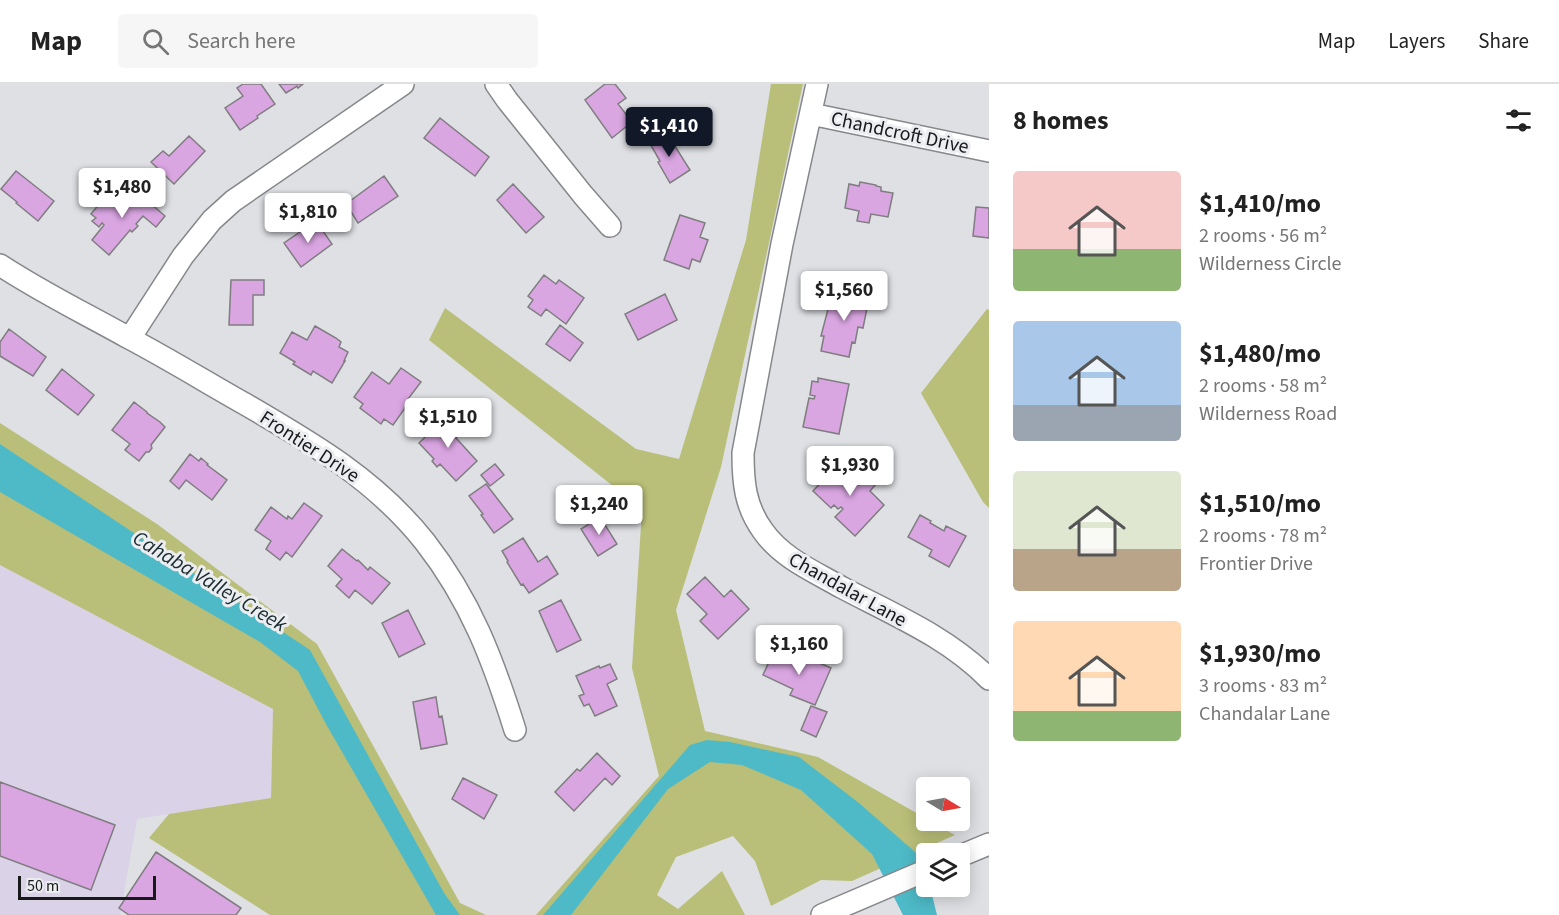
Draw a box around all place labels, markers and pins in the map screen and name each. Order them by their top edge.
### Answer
pin: $1,410 [620,107,718,158]
pin: $1,480 [73,168,171,219]
pin: $1,810 [259,193,357,244]
pin: $1,560 [795,271,893,322]
pin: $1,510 [399,398,497,449]
pin: $1,930 [801,446,899,497]
pin: $1,240 [550,485,648,536]
pin: $1,160 [750,625,848,676]

